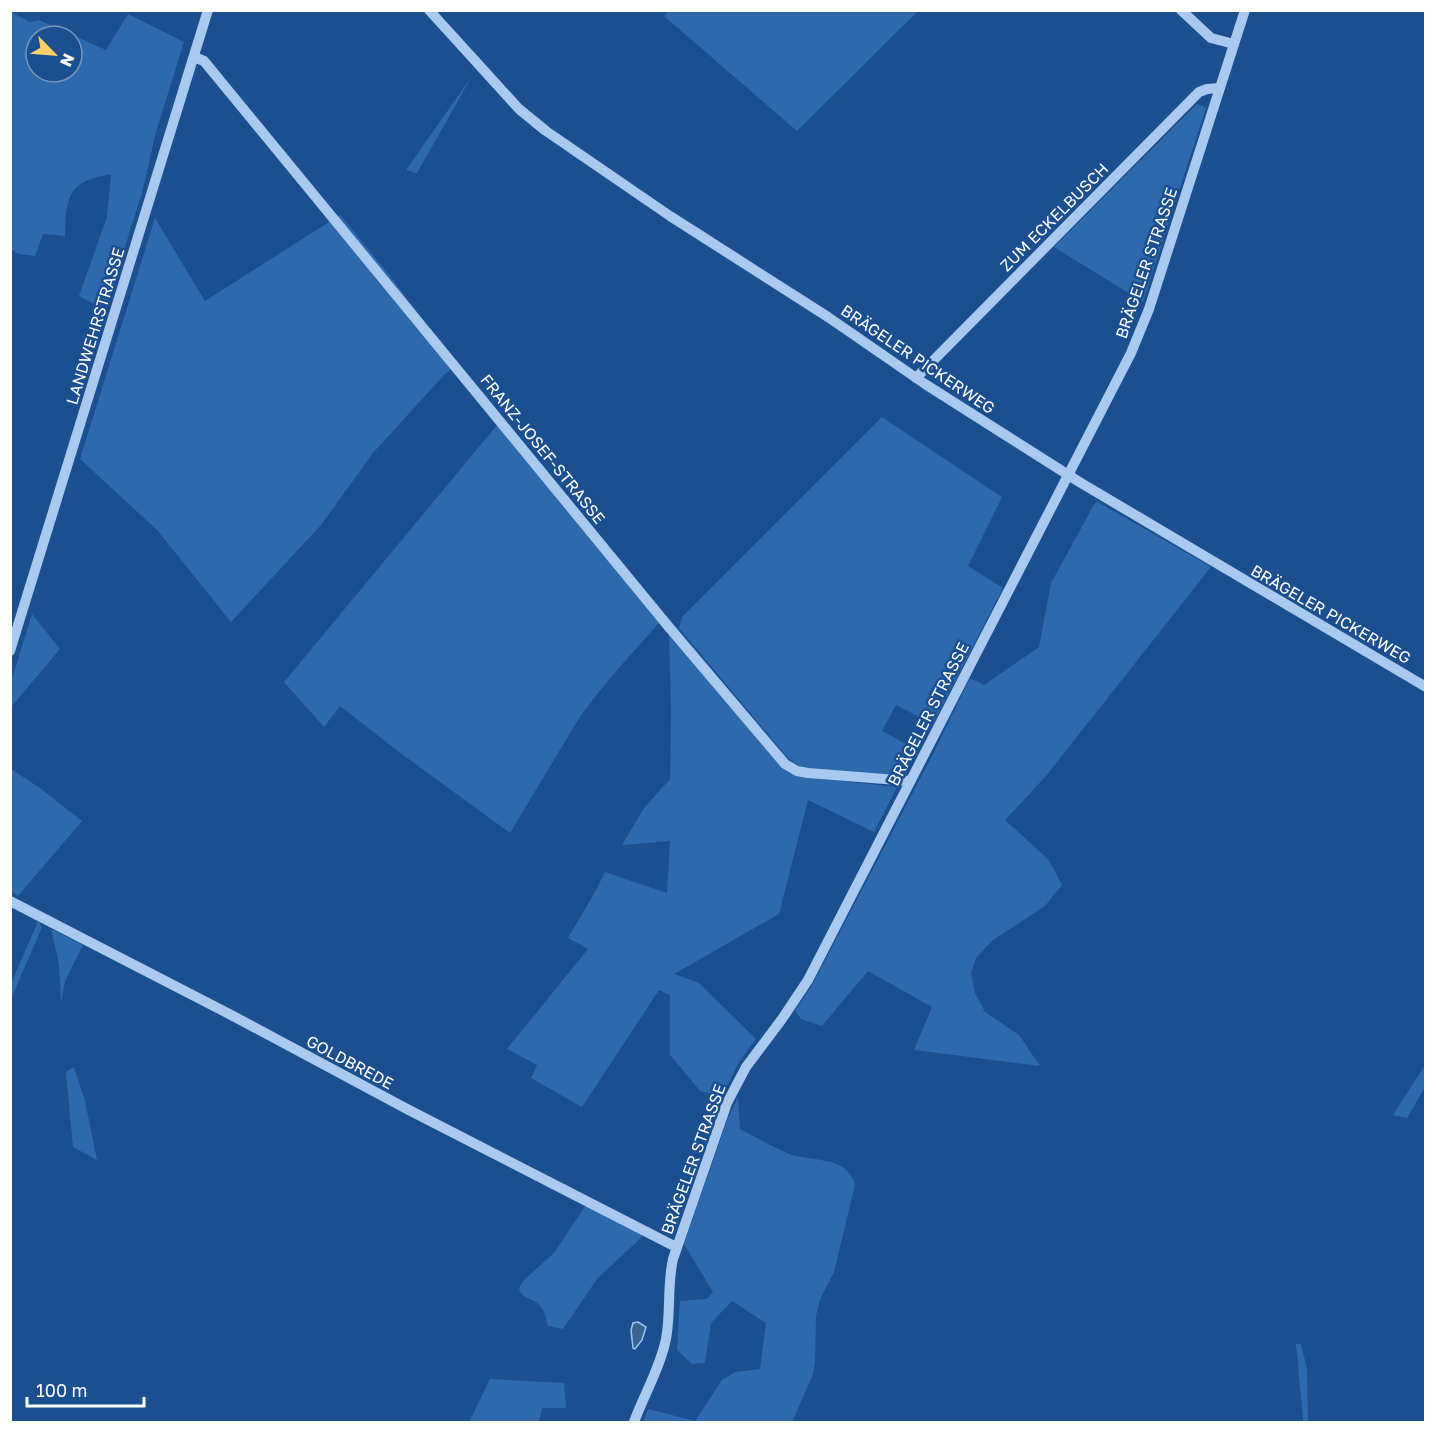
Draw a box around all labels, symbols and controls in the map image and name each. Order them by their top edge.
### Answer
north arrow [24,24,84,84]
text: N [56,51,79,70]
street label: ZUM ECKELBUSCH [996,159,1112,275]
street label: BRÄGELER STRASSE [1111,185,1181,341]
street label: LANDWEHRSTRASSE [62,245,128,407]
street label: BRÄGELER PICKERWEG [837,300,999,418]
street label: FRANZ-JOSEF-STRASSE [476,370,610,528]
street label: BRÄGELER PICKERWEG [1248,560,1414,668]
street label: BRÄGELER STRASSE [883,639,973,789]
street label: GOLDBREDE [303,1031,397,1093]
street label: BRÄGELER STRASSE [657,1081,729,1237]
scale bar [27,1370,144,1408]
text: 100 m [36,1379,87,1401]

